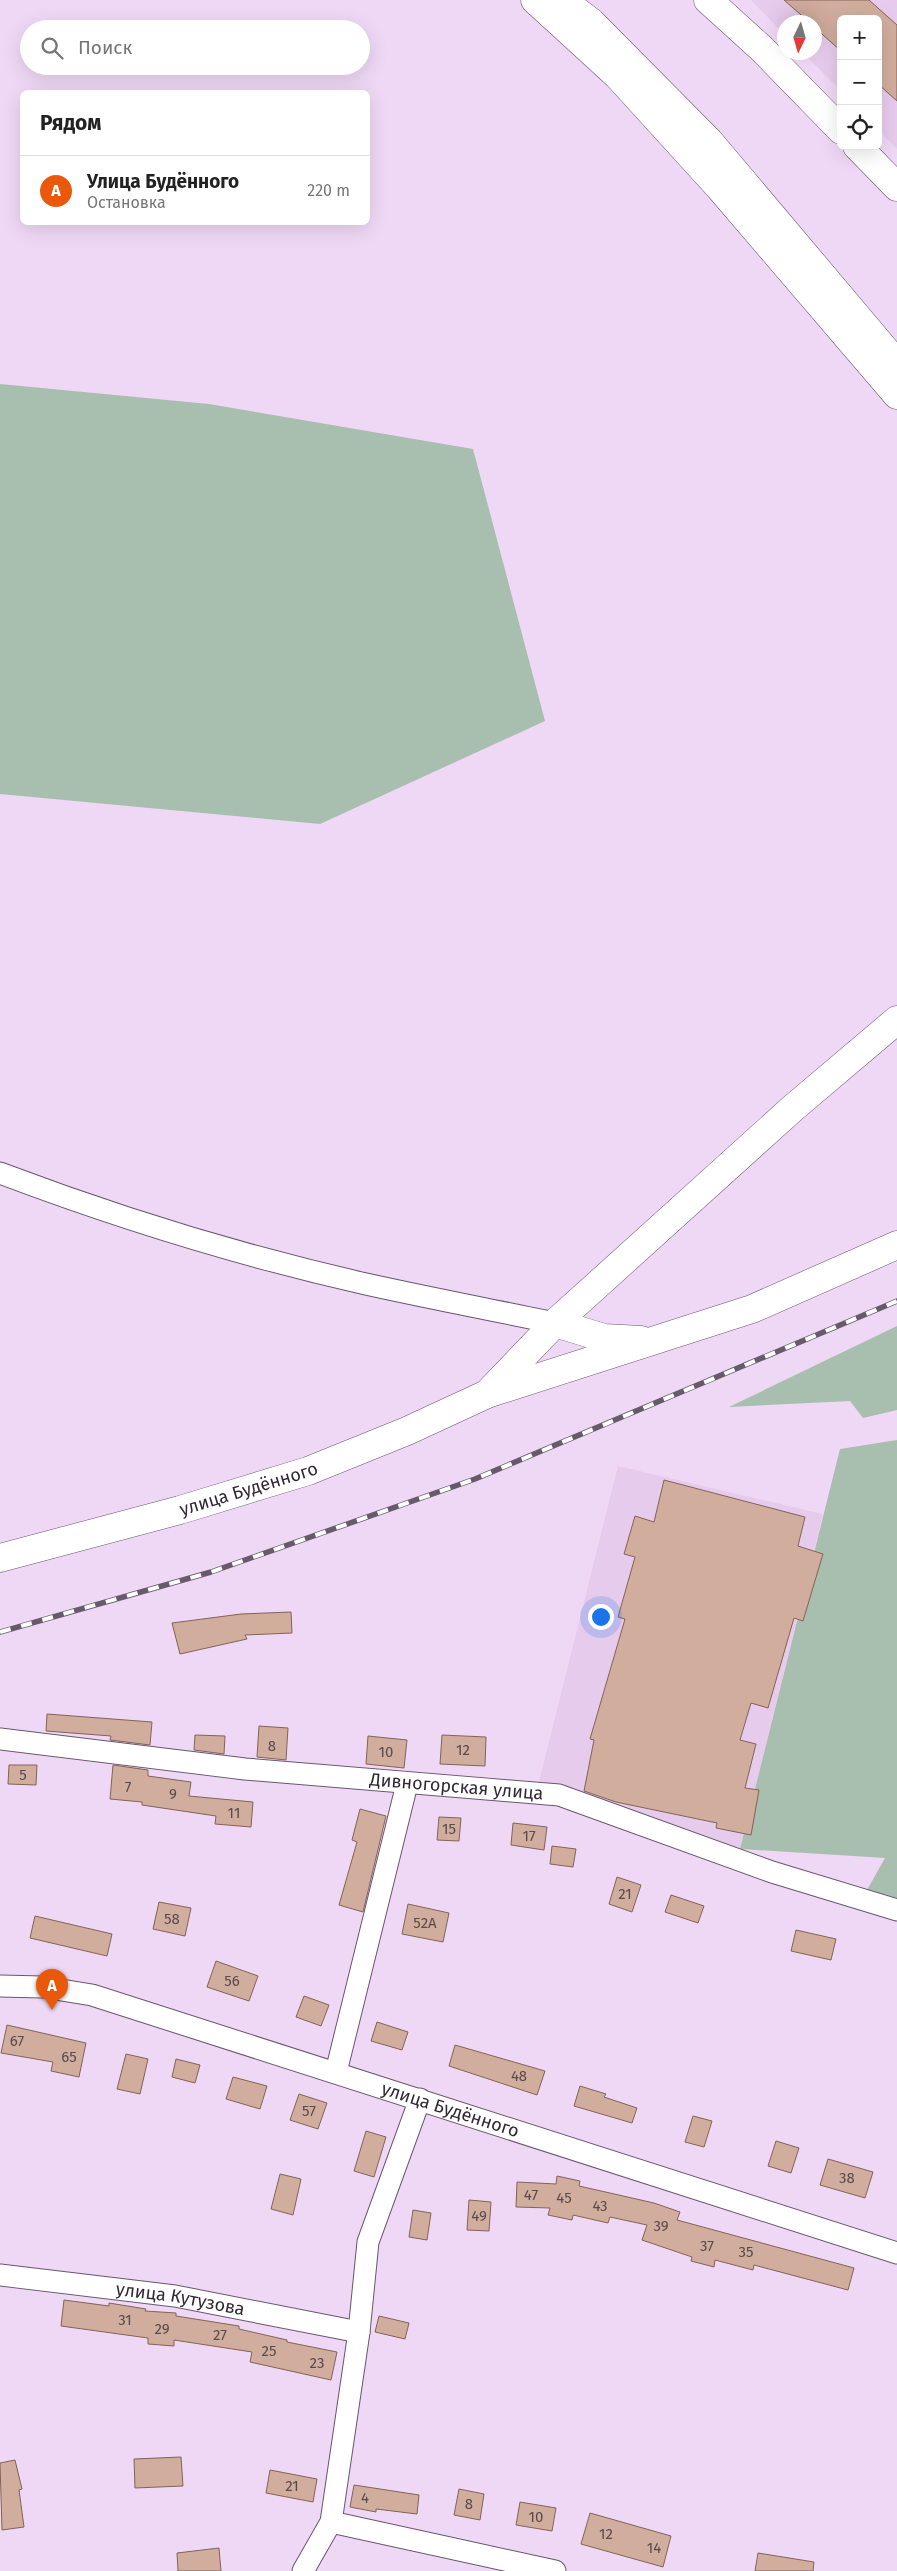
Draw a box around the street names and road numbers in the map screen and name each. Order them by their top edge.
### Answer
street label: улица Будённого [177,1457,321,1521]
street label: Дивногорская улица [368,1768,544,1805]
street label: улица Будённого [379,2077,522,2142]
street label: улица Кутузова [115,2278,247,2320]

